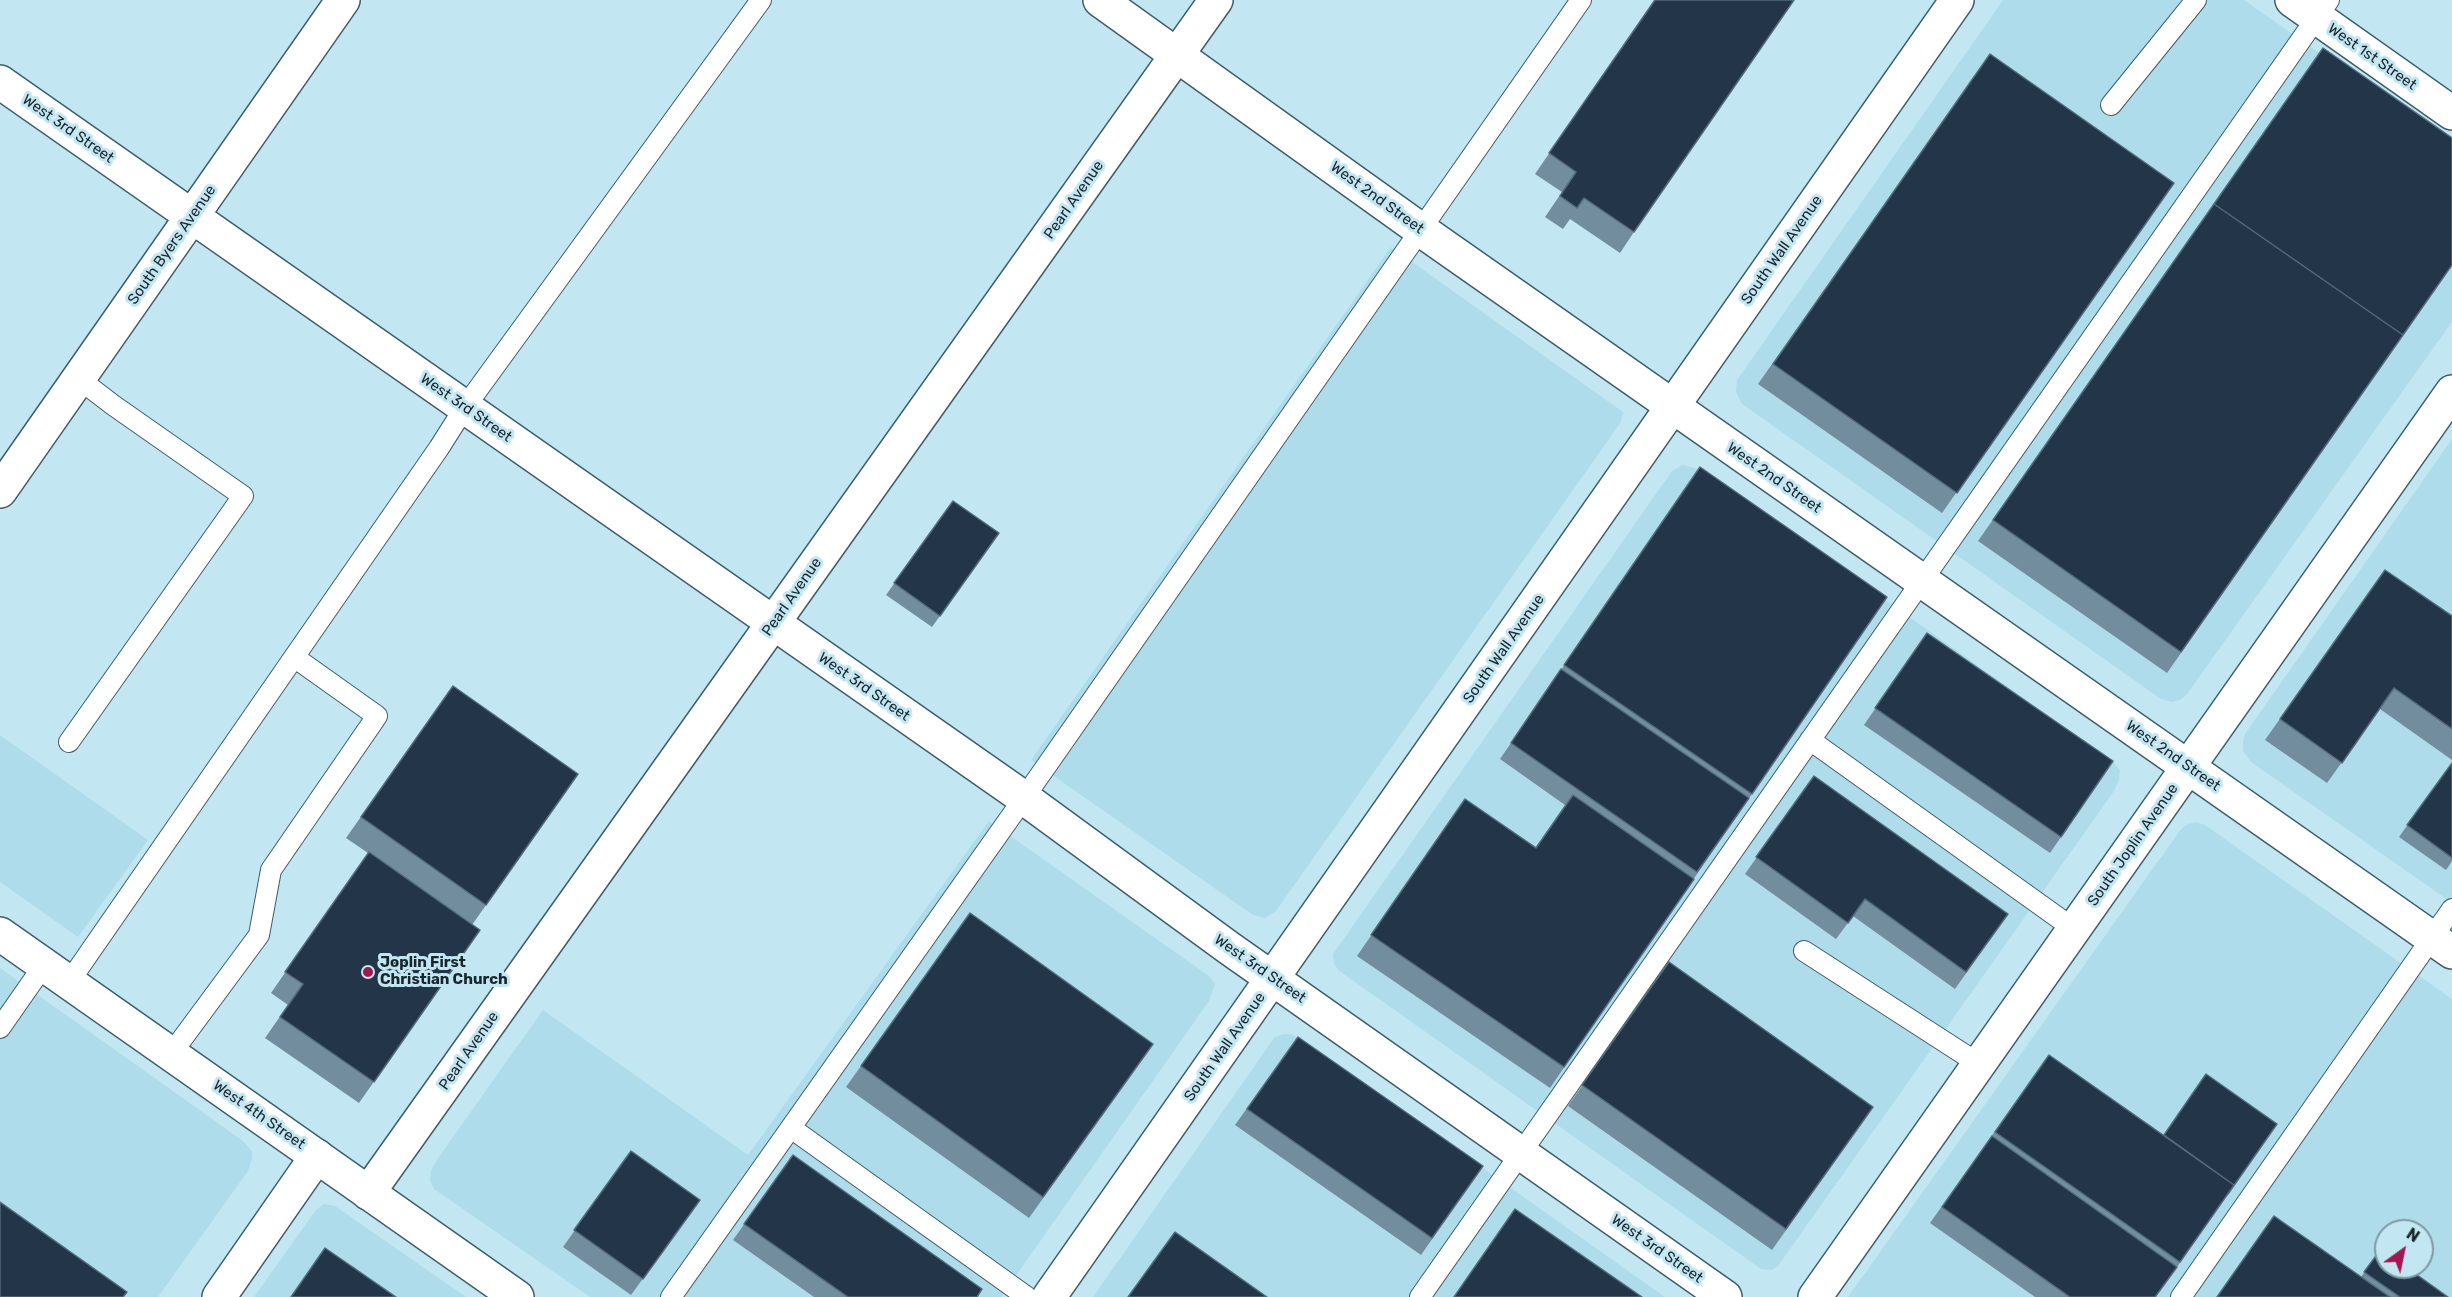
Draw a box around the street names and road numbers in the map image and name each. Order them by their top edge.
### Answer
street label: West 1st Street [2324,20,2420,94]
street label: West 3rd Street [19,91,117,167]
street label: Pearl Avenue [1040,157,1108,243]
street label: West 2nd Street [1327,158,1427,238]
street label: South Byers Avenue [124,182,220,308]
street label: South Wall Avenue [1738,192,1826,308]
street label: West 3rd Street [417,370,515,446]
street label: West 2nd Street [1723,439,1825,517]
street label: Pearl Avenue [758,554,826,640]
street label: South Wall Avenue [1460,591,1548,707]
street label: West 3rd Street [815,649,913,725]
street label: West 2nd Street [2122,717,2224,795]
street label: South Joplin Avenue [2084,780,2182,910]
street label: West 3rd Street [1211,931,1309,1007]
street label: South Wall Avenue [1181,989,1269,1105]
street label: Pearl Avenue [435,1008,503,1094]
street label: West 4th Street [209,1076,309,1154]
street label: West 3rd Street [1608,1211,1706,1287]

